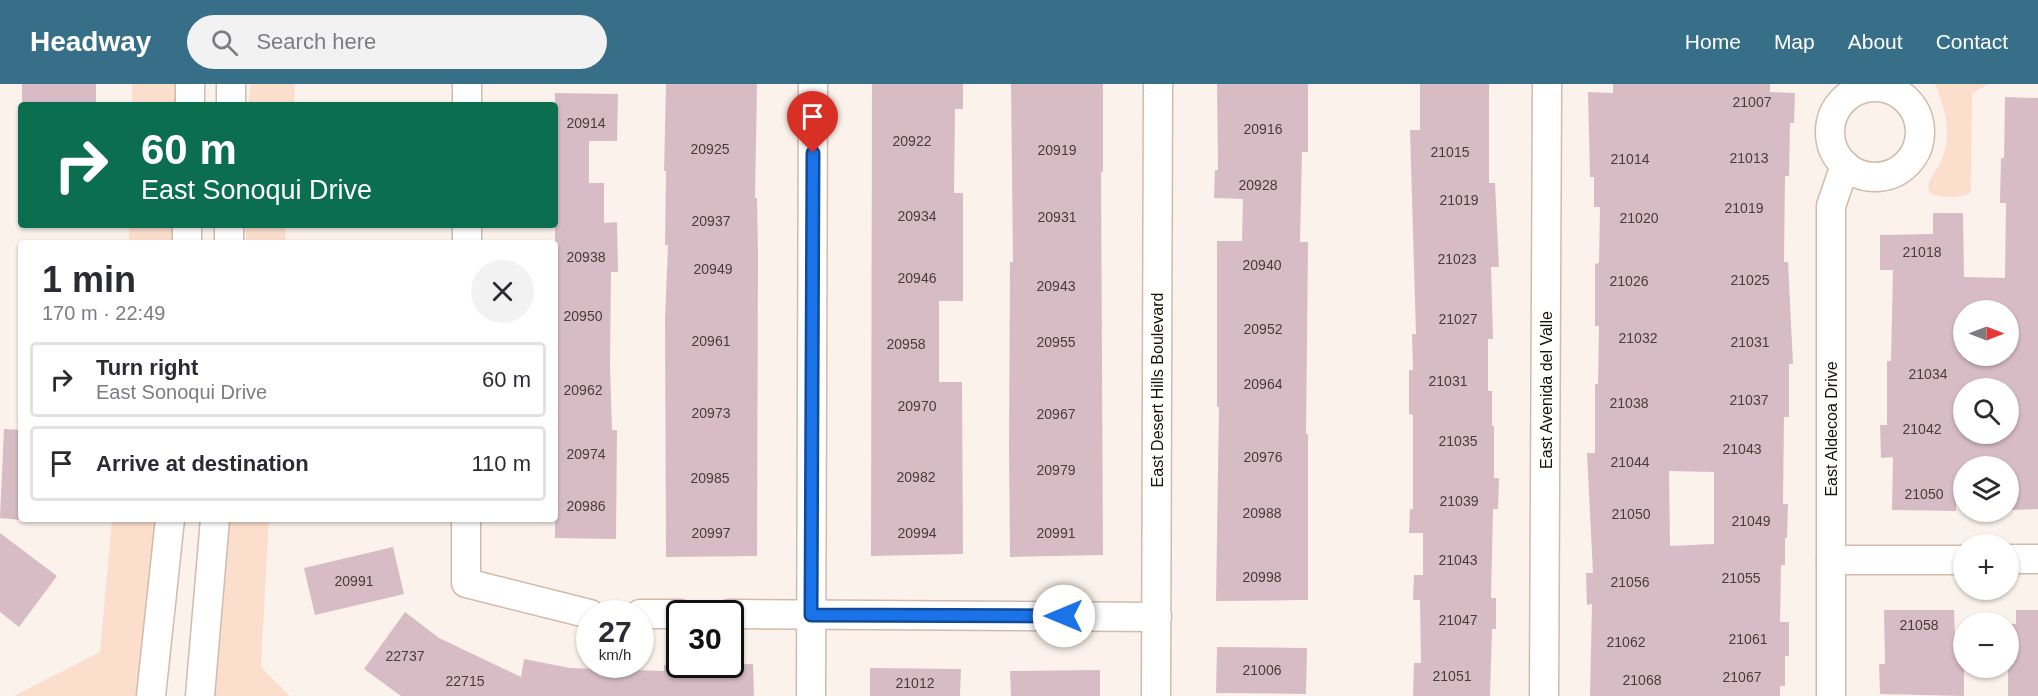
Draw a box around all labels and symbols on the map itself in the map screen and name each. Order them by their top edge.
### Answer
pin [787,91,838,153]
house number: 21007 [1733,94,1772,110]
house number: 20914 [567,115,606,131]
house number: 20916 [1244,121,1283,137]
house number: 20922 [893,133,932,149]
house number: 20925 [691,141,730,157]
house number: 20919 [1038,142,1077,158]
house number: 21015 [1431,144,1470,160]
house number: 21013 [1730,150,1769,166]
house number: 21014 [1611,151,1650,167]
house number: 20928 [1239,177,1278,193]
house number: 21019 [1440,192,1479,208]
house number: 21019 [1725,200,1764,216]
house number: 20934 [898,208,937,224]
house number: 20931 [1038,209,1077,225]
house number: 21020 [1620,210,1659,226]
house number: 20937 [692,213,731,229]
house number: 21018 [1903,244,1942,260]
house number: 20938 [567,249,606,265]
house number: 21023 [1438,251,1477,267]
house number: 20940 [1243,257,1282,273]
house number: 20949 [694,261,733,277]
house number: 20946 [898,270,937,286]
house number: 21025 [1731,272,1770,288]
house number: 21026 [1610,273,1649,289]
house number: 20943 [1037,278,1076,294]
street label: East Desert Hills Boulevard [1149,293,1166,487]
north arrow [1953,300,2019,366]
house number: 20950 [564,308,603,324]
house number: 21027 [1439,311,1478,327]
street label: East Avenida del Valle [1538,311,1555,469]
house number: 20952 [1244,321,1283,337]
house number: 21032 [1619,330,1658,346]
house number: 20961 [692,333,731,349]
house number: 20955 [1037,334,1076,350]
house number: 21031 [1731,334,1770,350]
house number: 20958 [887,336,926,352]
street label: East Aldecoa Drive [1823,361,1840,497]
house number: 21034 [1909,366,1948,382]
house number: 21031 [1429,373,1468,389]
house number: 20964 [1244,376,1283,392]
house number: 20962 [564,382,603,398]
house number: 21037 [1730,392,1769,408]
house number: 21038 [1610,395,1649,411]
house number: 20970 [898,398,937,414]
house number: 20973 [692,405,731,421]
house number: 20967 [1037,406,1076,422]
house number: 21042 [1903,421,1942,437]
house number: 21035 [1439,433,1478,449]
house number: 21043 [1723,441,1762,457]
house number: 20974 [567,446,606,462]
house number: 20976 [1244,449,1283,465]
house number: 21044 [1611,454,1650,470]
house number: 20979 [1037,462,1076,478]
house number: 20982 [897,469,936,485]
house number: 20985 [691,470,730,486]
house number: 21050 [1905,486,1944,502]
house number: 21039 [1440,493,1479,509]
house number: 20986 [567,498,606,514]
house number: 20988 [1243,505,1282,521]
house number: 21050 [1612,506,1651,522]
house number: 21049 [1732,513,1771,529]
house number: 20997 [692,525,731,541]
house number: 20994 [898,525,937,541]
house number: 20991 [1037,525,1076,541]
house number: 21043 [1439,552,1478,568]
house number: 20998 [1243,569,1282,585]
house number: 21055 [1722,570,1761,586]
house number: 20991 [335,573,374,589]
house number: 21056 [1611,574,1650,590]
position arrow [1032,584,1096,648]
speed limit sign: 30 [666,600,744,678]
house number: 21047 [1439,612,1478,628]
house number: 21058 [1900,617,1939,633]
house number: 21061 [1729,631,1768,647]
house number: 21062 [1607,634,1646,650]
house number: 22737 [386,648,425,664]
house number: 21006 [1243,662,1282,678]
house number: 21051 [1433,668,1472,684]
house number: 21067 [1723,669,1762,685]
house number: 21068 [1623,672,1662,688]
house number: 22715 [446,673,485,689]
house number: 21012 [896,675,935,691]

